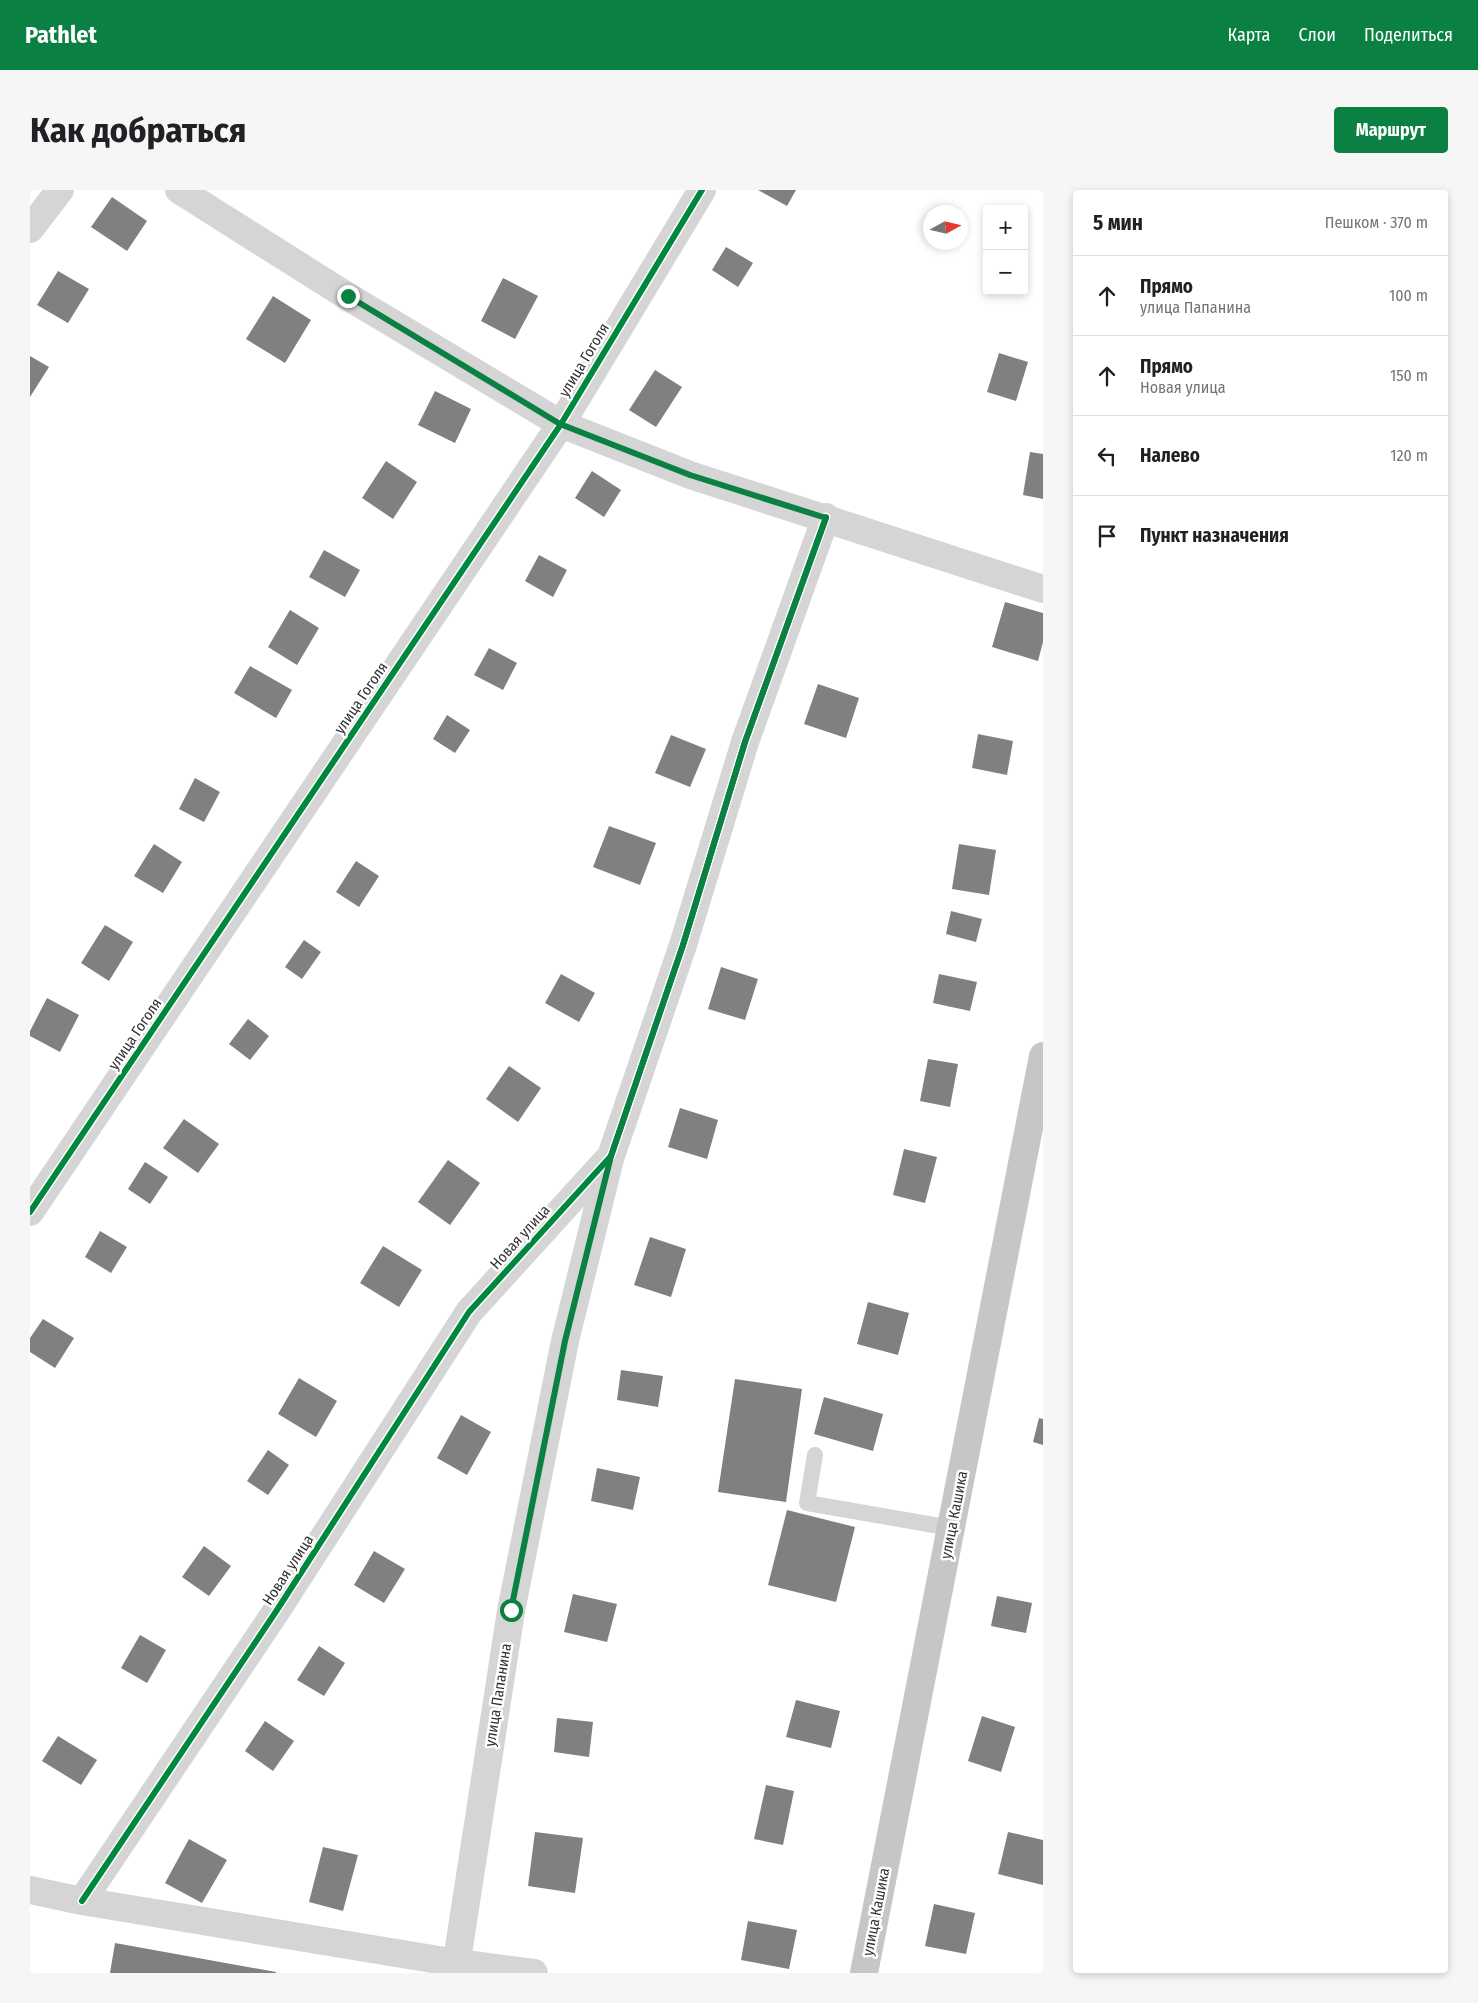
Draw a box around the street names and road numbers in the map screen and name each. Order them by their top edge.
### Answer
street label: улица Гоголя [555,320,613,400]
street label: улица Гоголя [330,659,392,737]
street label: улица Гоголя [104,995,166,1073]
street label: Новая улица [486,1201,554,1273]
street label: улица Кашика [937,1469,971,1561]
street label: Новая улица [259,1531,317,1609]
street label: улица Папанина [481,1642,515,1748]
street label: улица Кашика [859,1866,893,1958]

